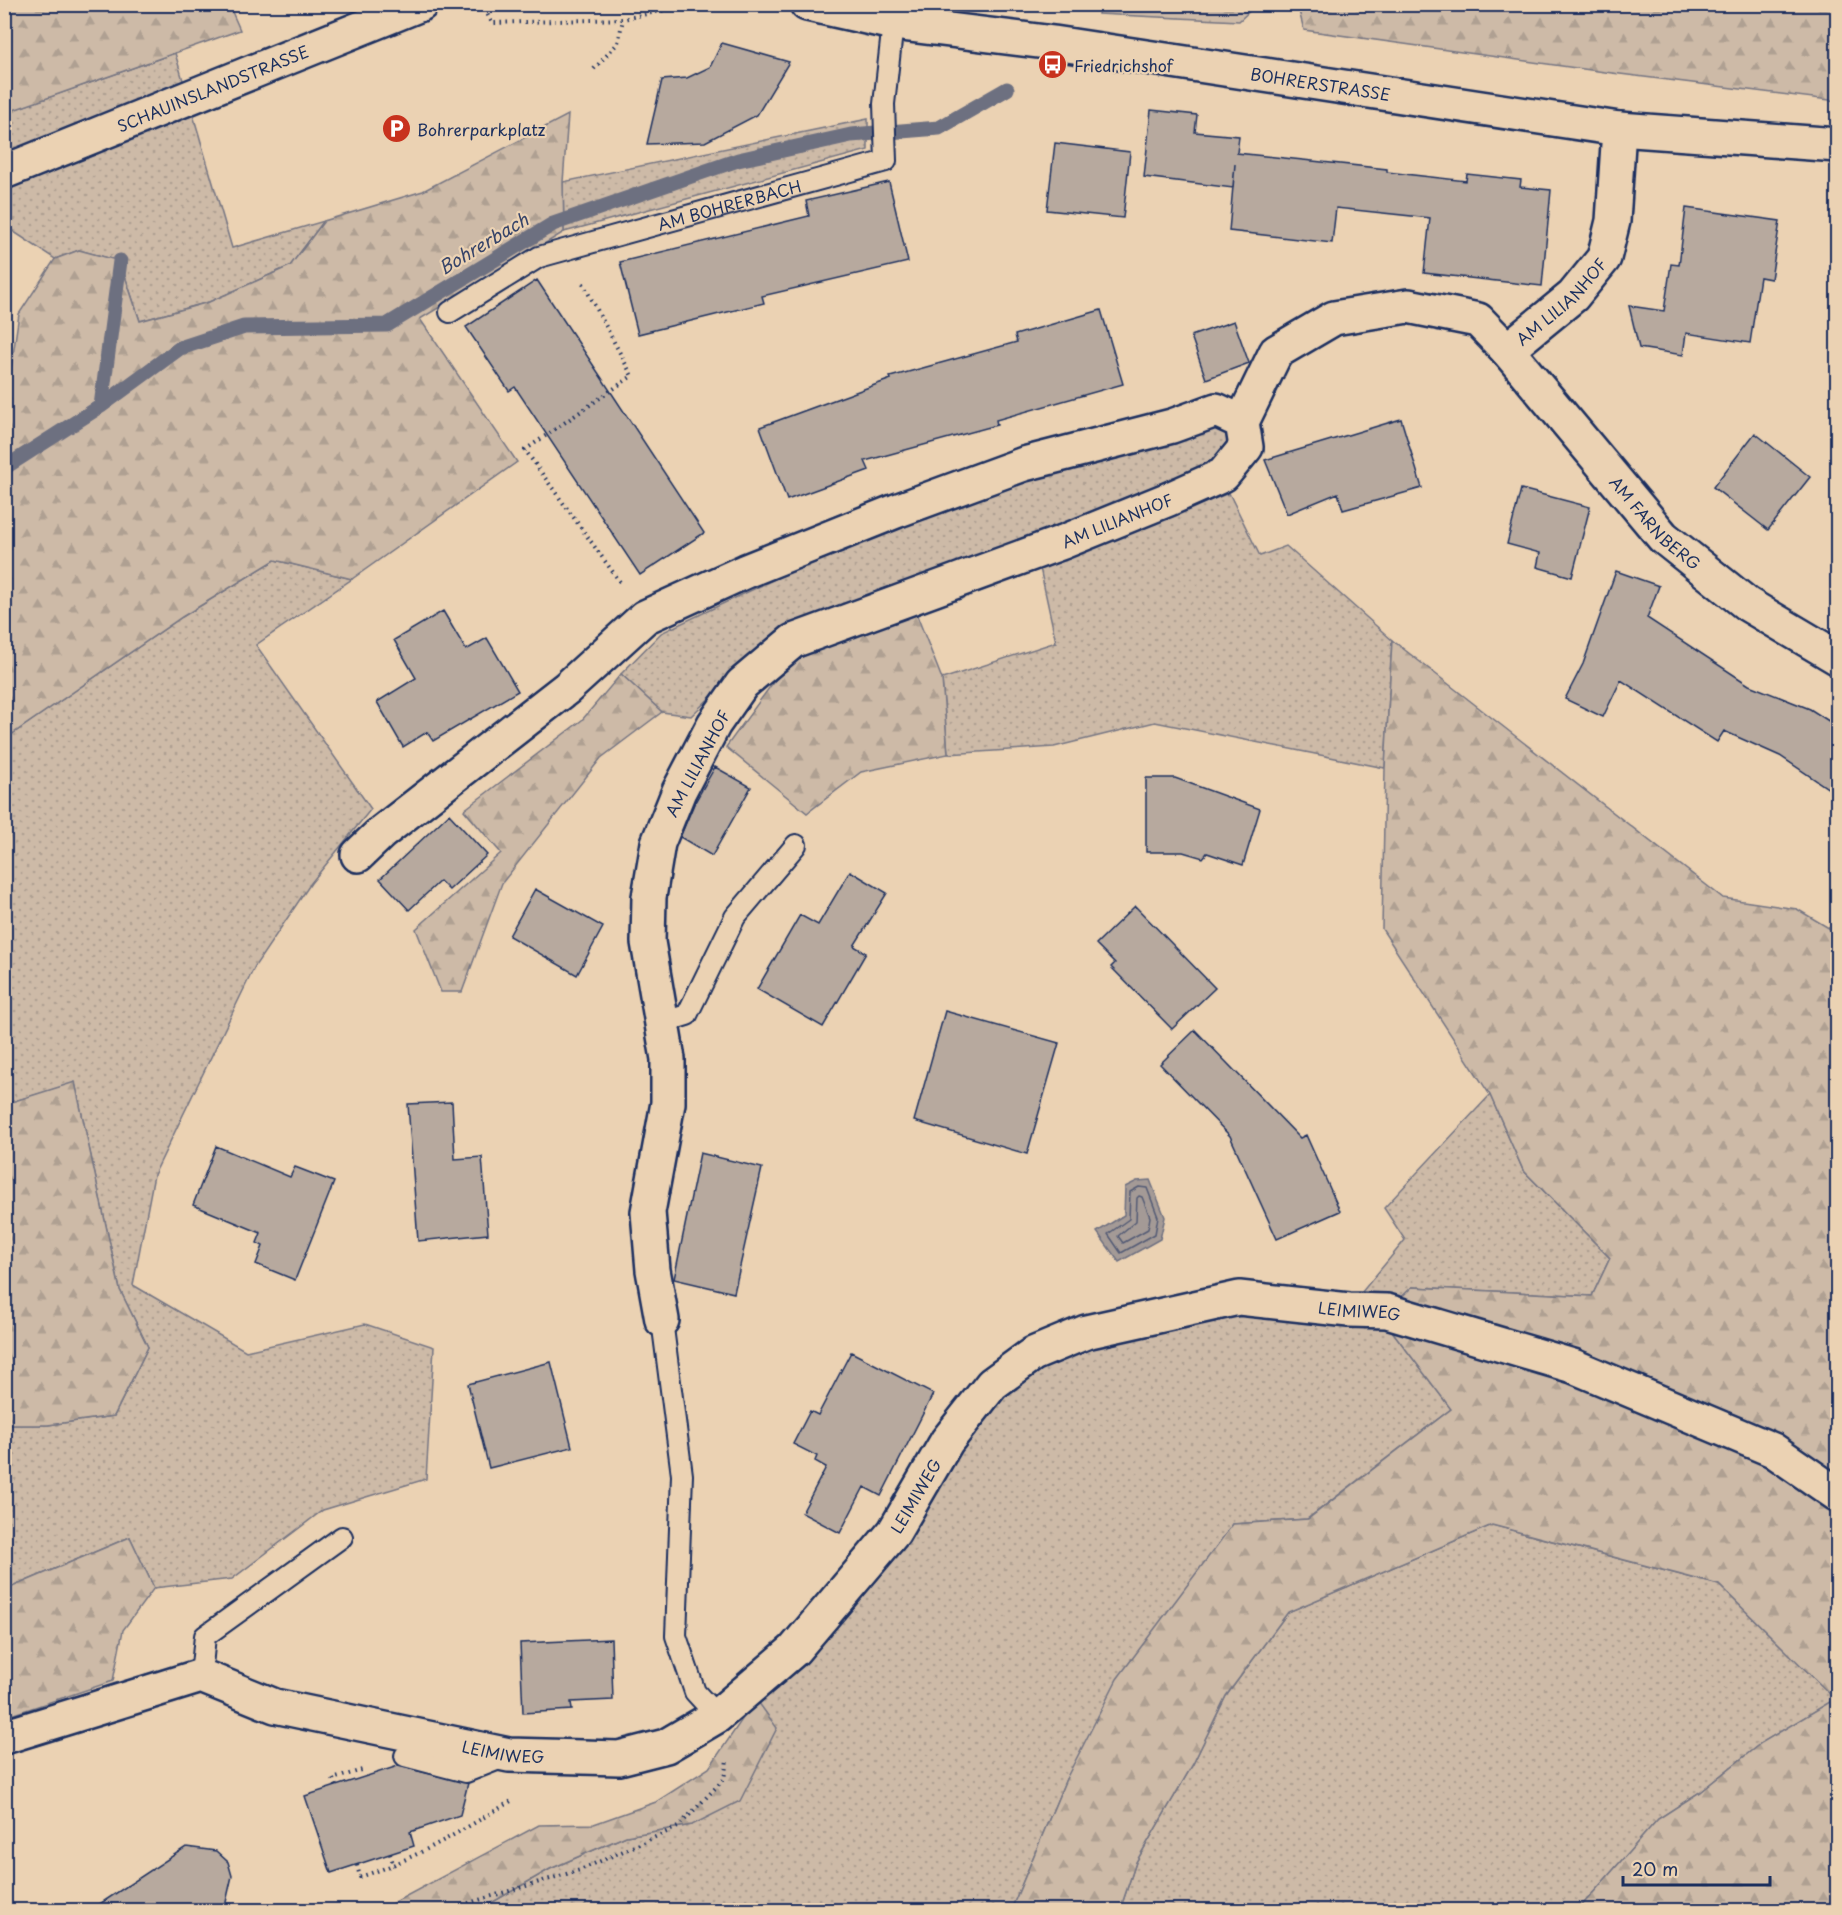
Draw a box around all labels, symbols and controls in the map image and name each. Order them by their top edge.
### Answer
street label: SCHAUINSLANDSTRASSE [113,39,312,137]
bus stop icon: Friedrichshof [1037,49,1069,81]
place label: Friedrichshof [1074,53,1175,77]
street label: BOHRERSTRASSE [1249,61,1392,106]
parking icon: Bohrerparkplatz [380,113,412,145]
place label: Bohrerparkplatz [417,117,546,141]
street label: AM BOHRERBACH [655,173,804,236]
water label: Bohrerbach [433,205,534,280]
street label: AM LILIANHOF [1510,252,1612,350]
street label: AM FARNBERG [1605,470,1706,575]
street label: AM LILIANHOF [1058,487,1176,553]
street label: AM LILIANHOF [659,705,735,821]
street label: LEIMIWEG [1317,1295,1404,1326]
street label: LEIMIWEG [884,1454,946,1537]
street label: LEIMIWEG [460,1734,545,1768]
scale bar [1623,1849,1770,1887]
text: 20 m [1632,1855,1678,1882]

